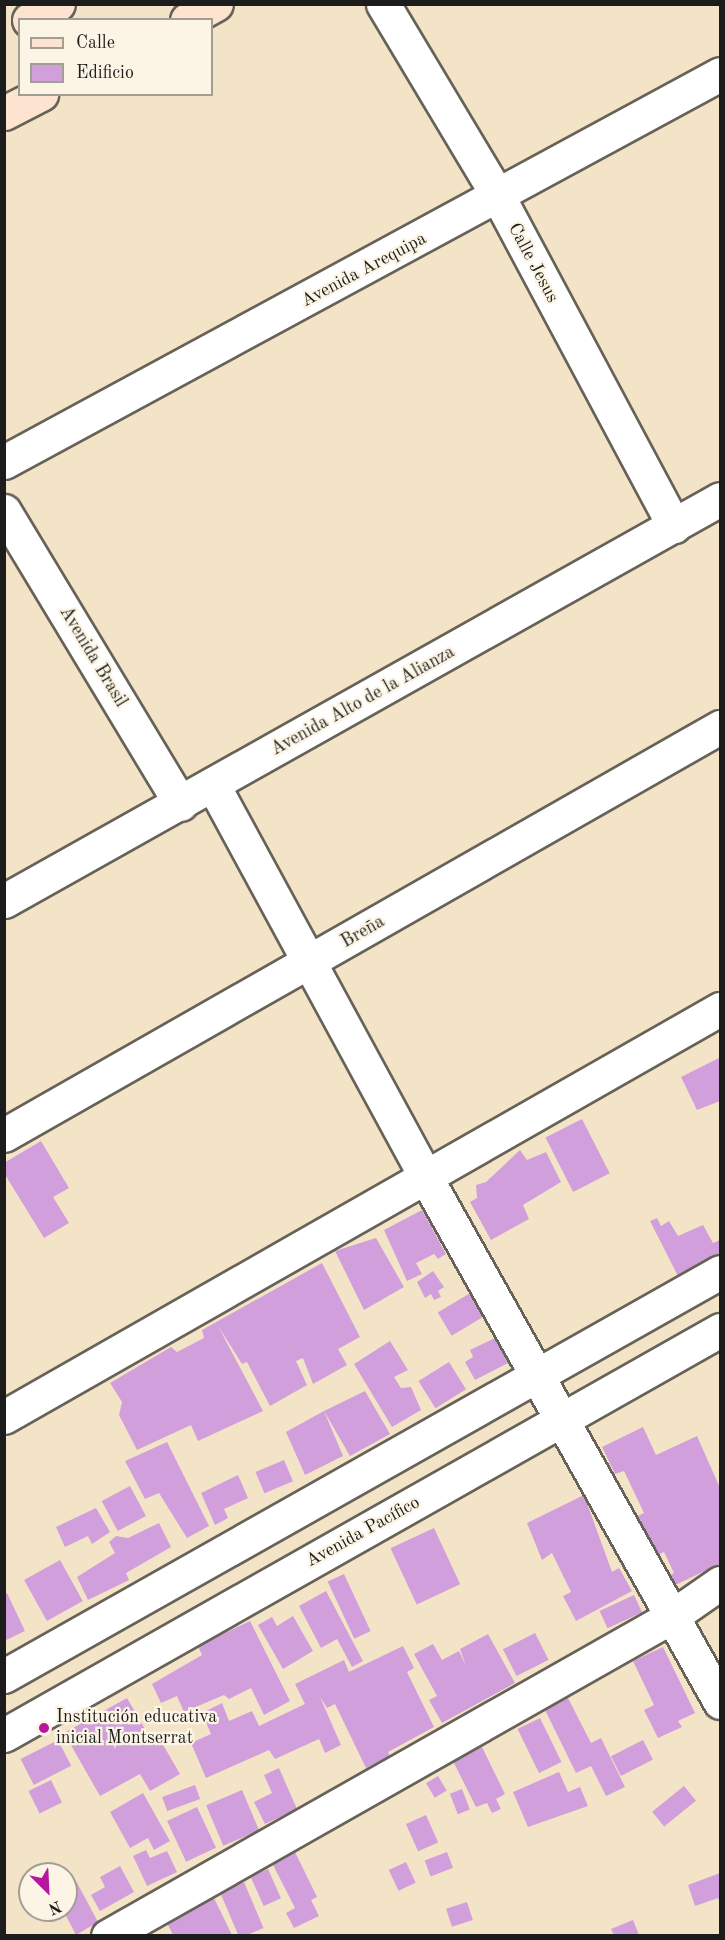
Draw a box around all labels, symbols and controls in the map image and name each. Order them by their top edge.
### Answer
legend [18,18,213,96]
text: Calle [76,34,115,52]
text: Edificio [76,64,134,82]
street label: Calle Jesus [503,219,563,307]
street label: Avenida Arequipa [298,228,430,312]
street label: Avenida Brasil [54,603,132,711]
street label: Avenida Alto de la Alianza [267,641,459,761]
street label: Breña [337,911,389,953]
street label: Avenida Pacífico [302,1492,424,1572]
place label: Institución educativa inicial Montserrat [56,1707,217,1750]
marker: Institución educativa inicial Montserrat [37,1721,51,1735]
north arrow [18,1862,78,1922]
text: N [46,1897,63,1916]

